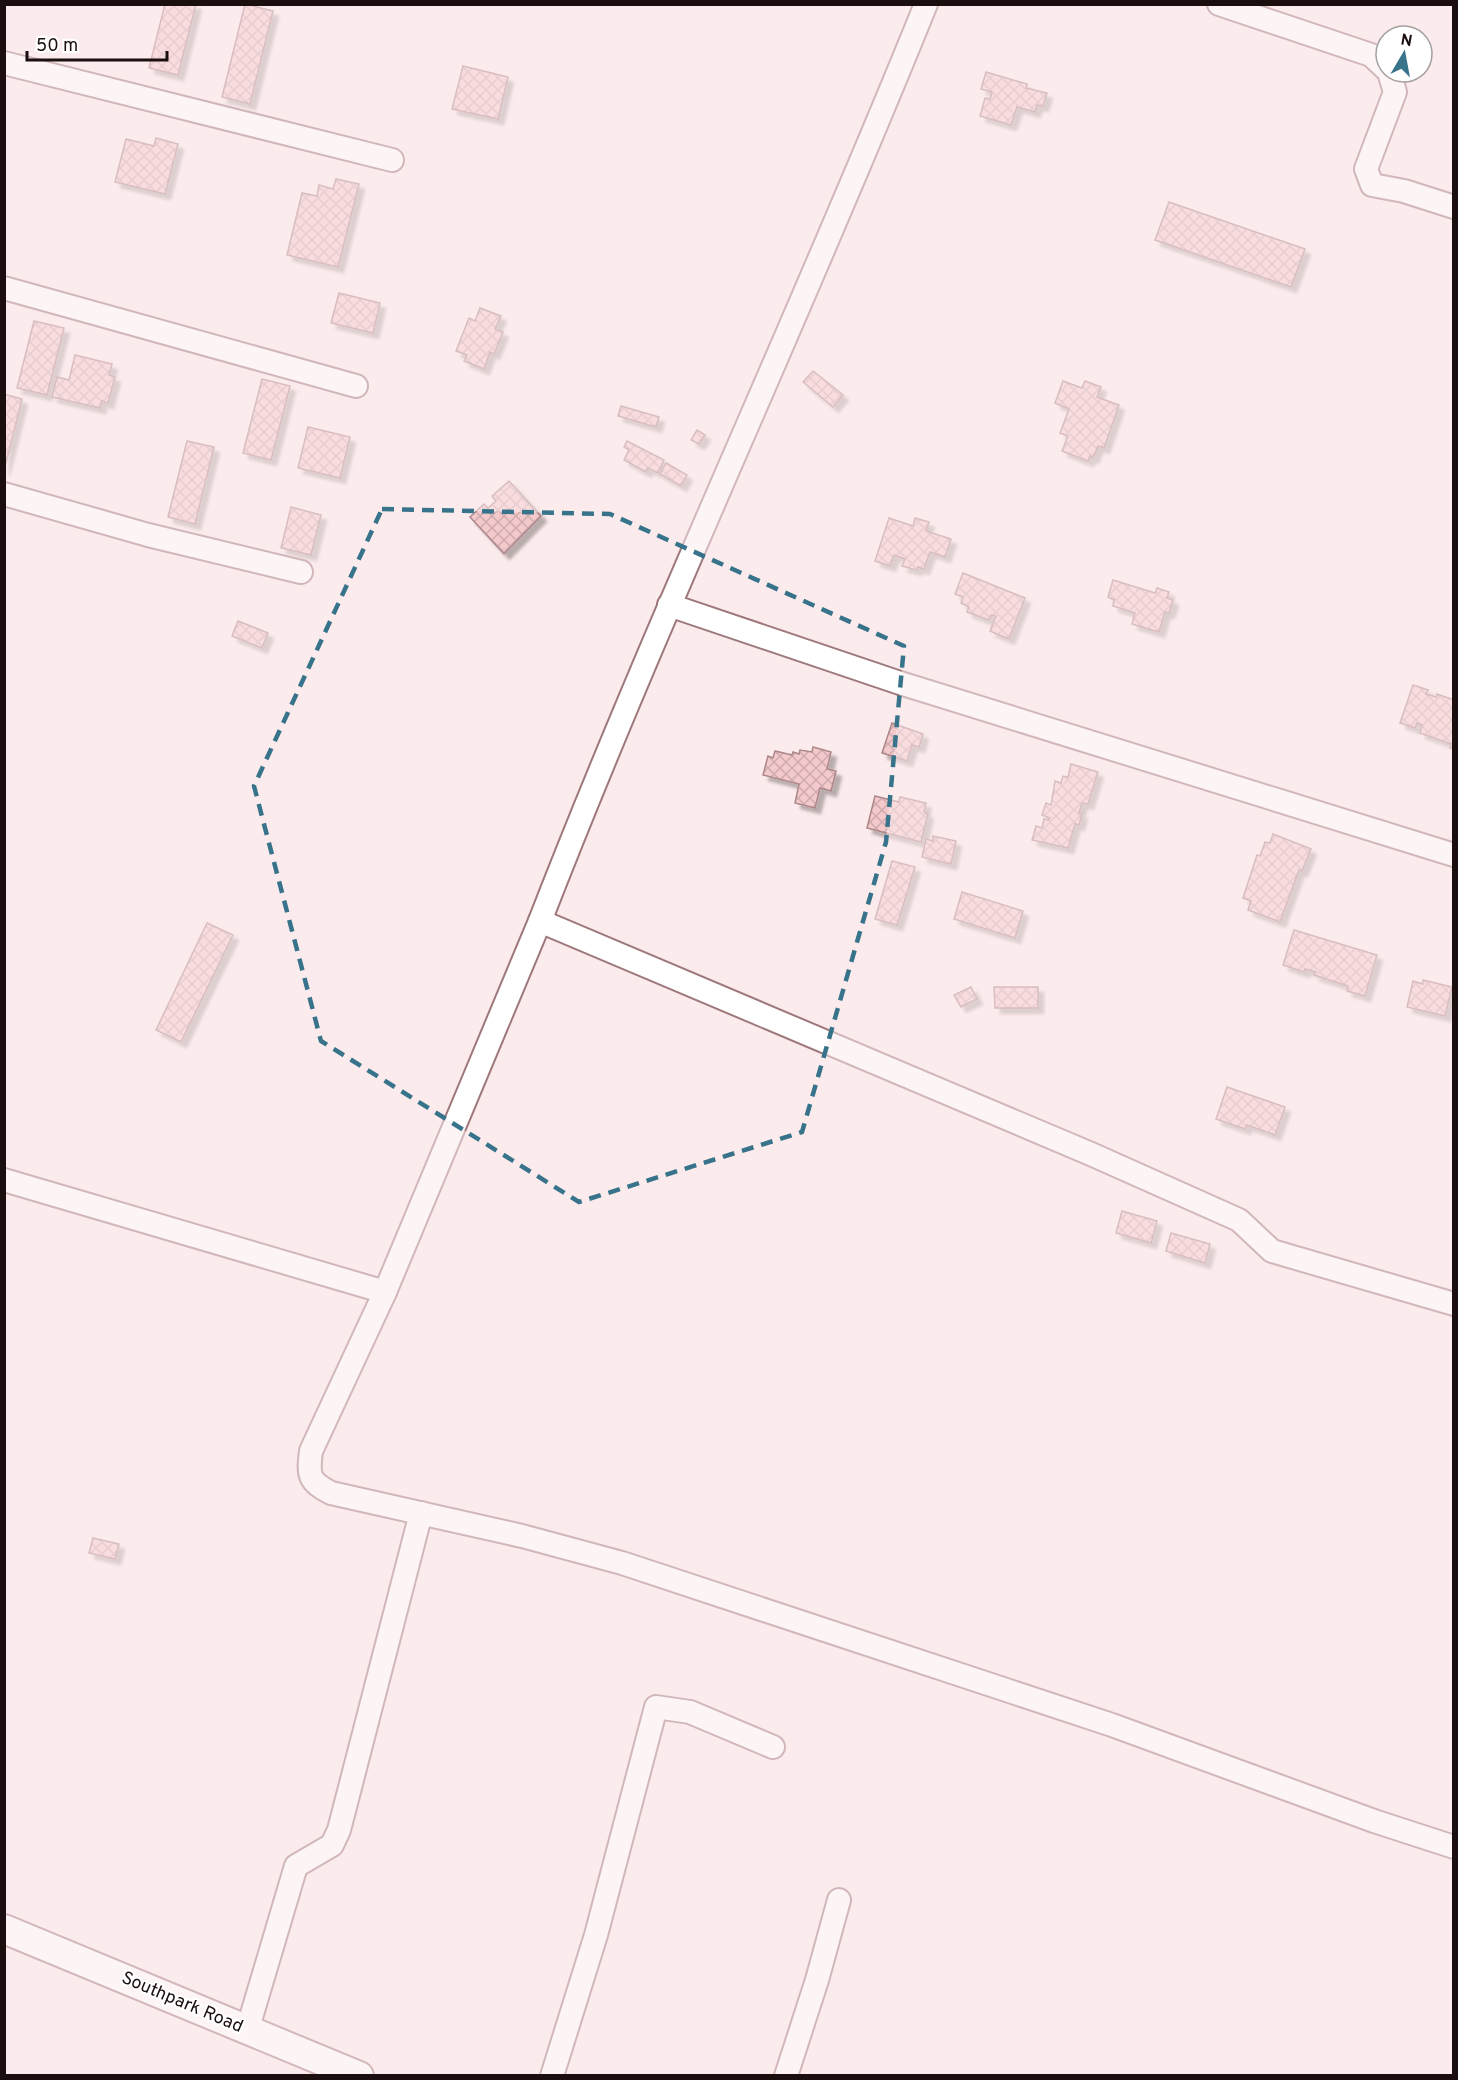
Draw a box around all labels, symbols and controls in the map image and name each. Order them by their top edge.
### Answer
scale bar [27,24,166,62]
north arrow [1374,24,1434,84]
text: N [1399,30,1414,52]
text: 50 m [36,35,78,58]
street label: Southpark Road [118,1967,246,2039]

